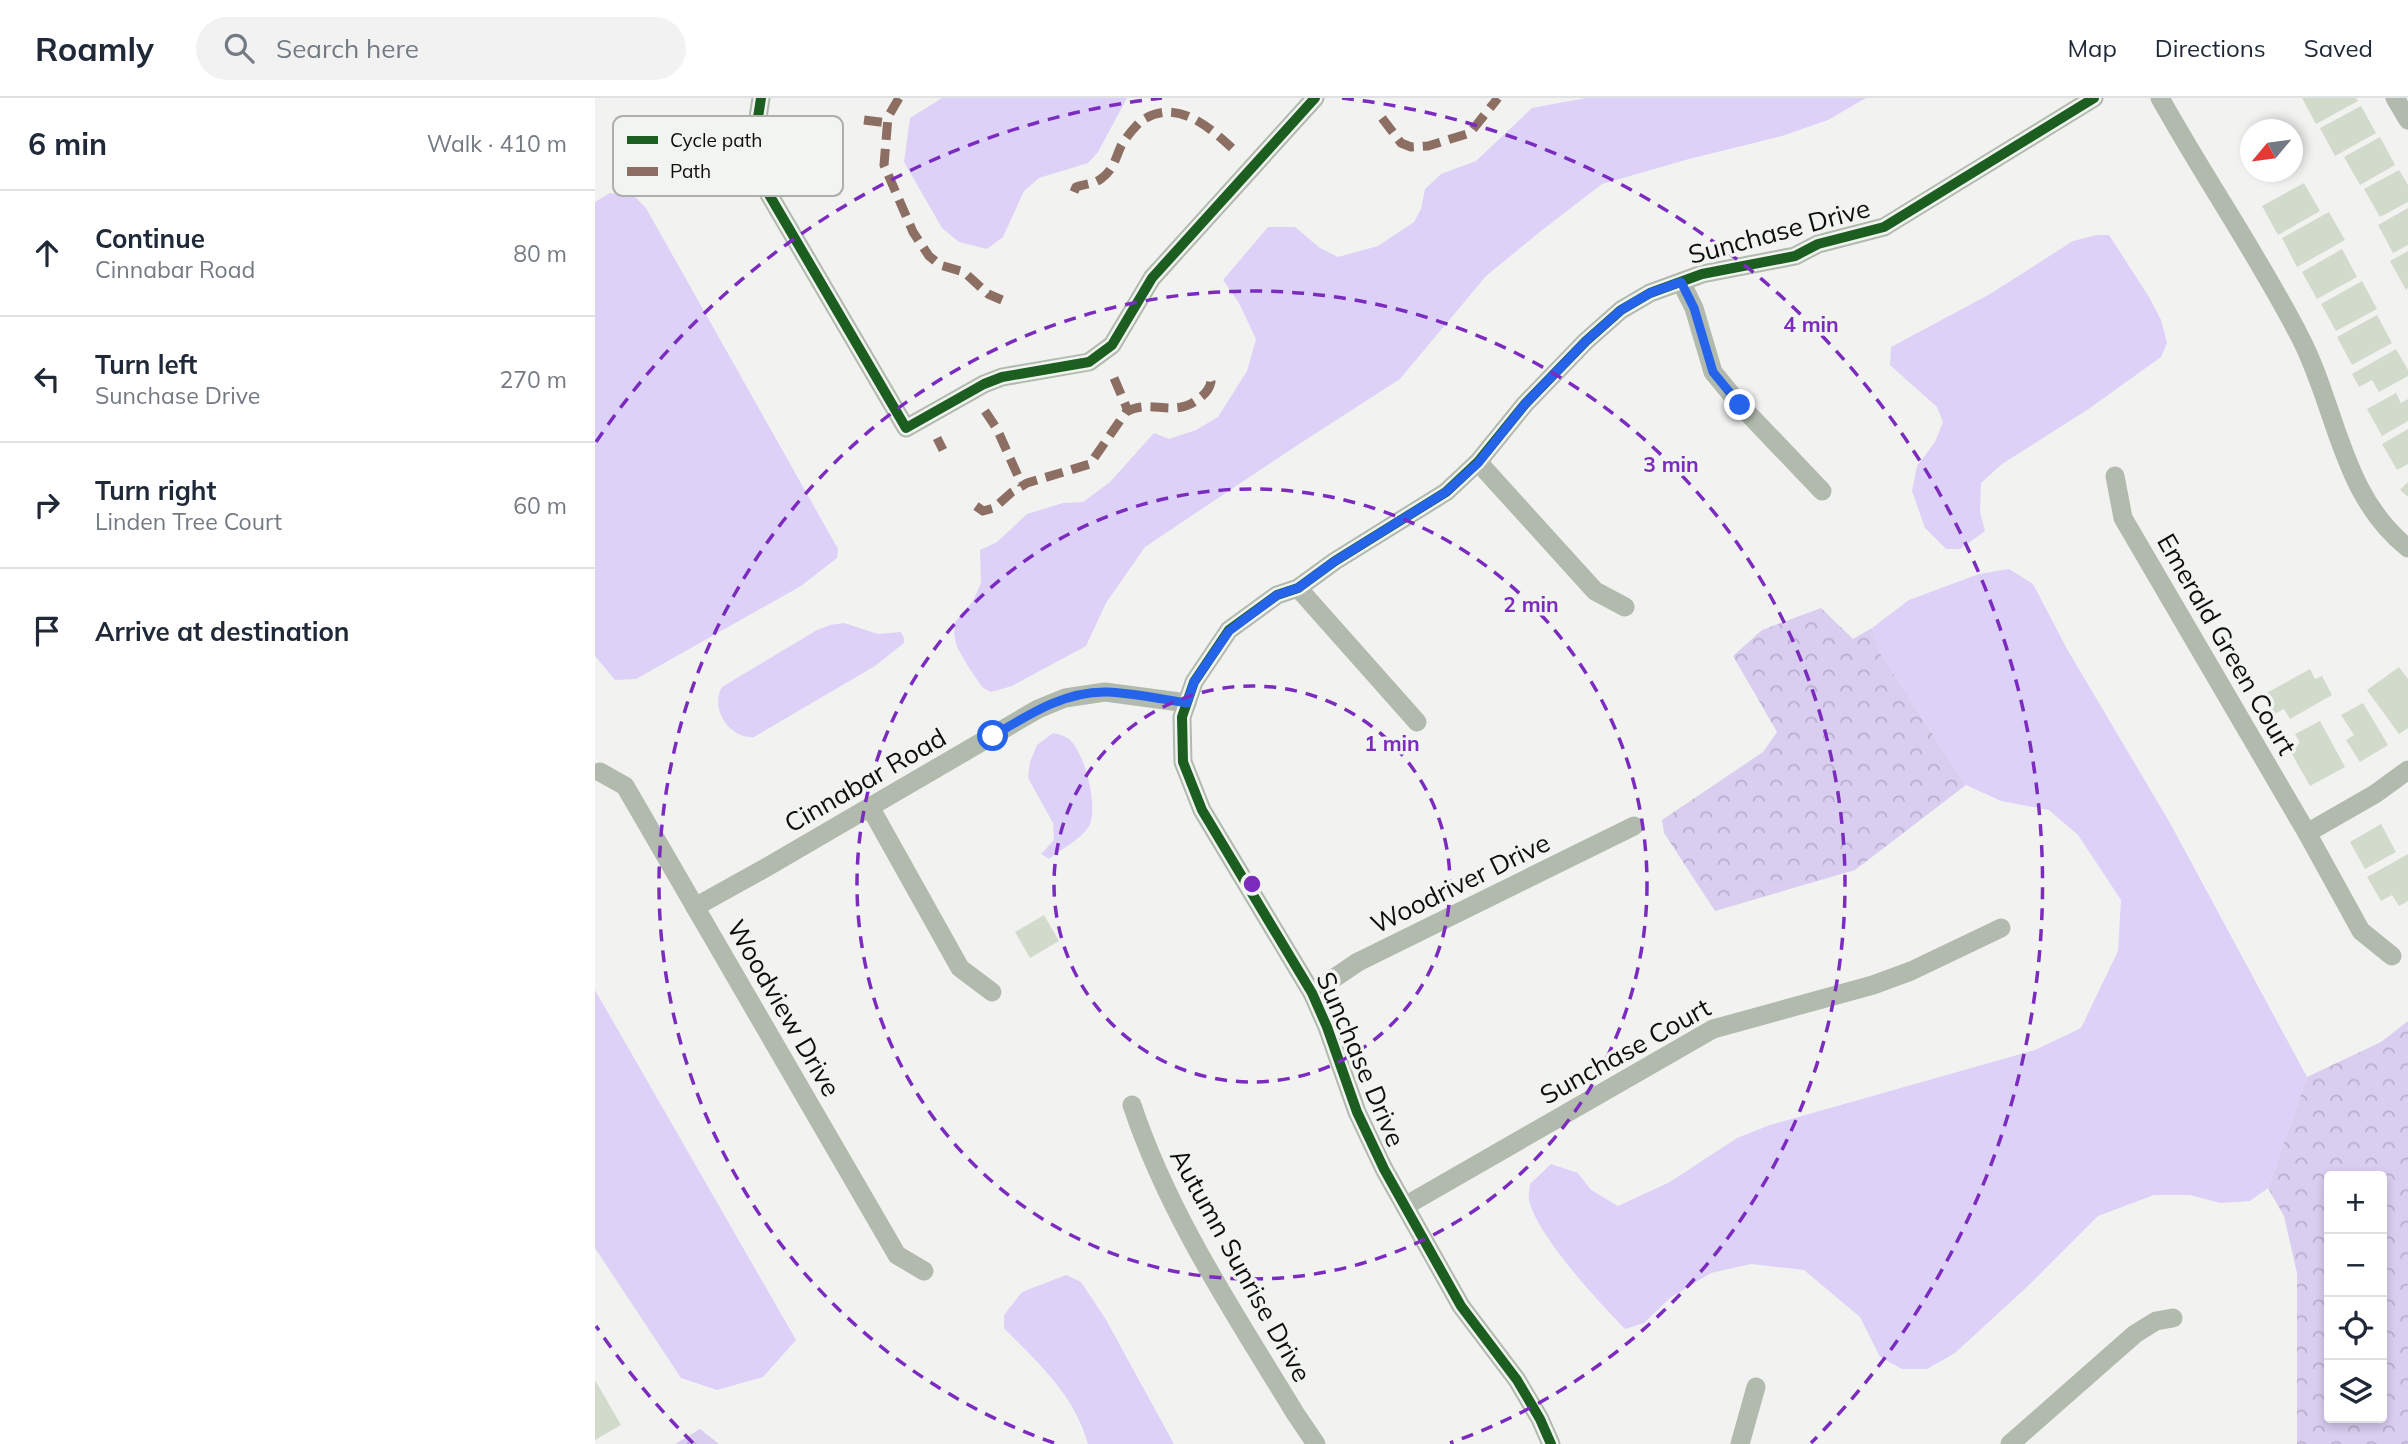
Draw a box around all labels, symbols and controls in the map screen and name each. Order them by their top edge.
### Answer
search box [196,17,686,80]
text: Roamly [35,28,154,69]
icon: search [220,29,258,67]
text: Search here [276,32,419,65]
text: Map [2067,33,2117,63]
text: Directions [2155,33,2266,63]
text: Saved [2304,33,2373,63]
legend [613,116,843,196]
north arrow [2240,119,2303,182]
text: 6 min [28,125,107,163]
text: Cycle path [670,128,762,152]
text: Walk · 410 m [427,129,567,158]
text: Path [670,159,711,183]
street label: Sunchase Drive [1685,191,1873,271]
text: Continue [95,222,205,255]
icon: ahead [28,234,66,272]
text: 80 m [513,239,567,268]
text: Cinnabar Road [95,255,255,284]
text: 4 min [1783,311,1839,337]
text: Turn left [95,348,197,381]
icon: left [28,360,66,398]
text: 270 m [499,365,567,394]
text: Sunchase Drive [95,381,260,410]
route end [1724,389,1755,420]
text: 3 min [1643,451,1699,477]
text: Turn right [95,474,216,507]
icon: right [28,486,66,524]
text: 60 m [513,491,567,520]
text: Linden Tree Court [95,507,282,536]
street label: Emerald Green Court [2150,527,2304,761]
text: 2 min [1503,591,1559,617]
icon: arrive [28,612,66,650]
text: Arrive at destination [95,615,350,648]
street label: Cinnabar Road [778,720,952,840]
route start [977,720,1008,751]
text: 1 min [1364,730,1420,756]
street label: Woodriver Drive [1365,825,1555,941]
centre of rings [1240,872,1264,896]
street label: Woodview Drive [720,914,848,1102]
street label: Sunchase Drive [1309,967,1413,1151]
street label: Sunchase Court [1534,991,1716,1111]
street label: Autumn Sunrise Drive [1163,1143,1319,1387]
map controls [2324,1171,2387,1423]
button: + [2324,1171,2387,1234]
button: − [2324,1234,2387,1297]
button: locate [2324,1297,2387,1360]
button: layers [2324,1360,2387,1423]

